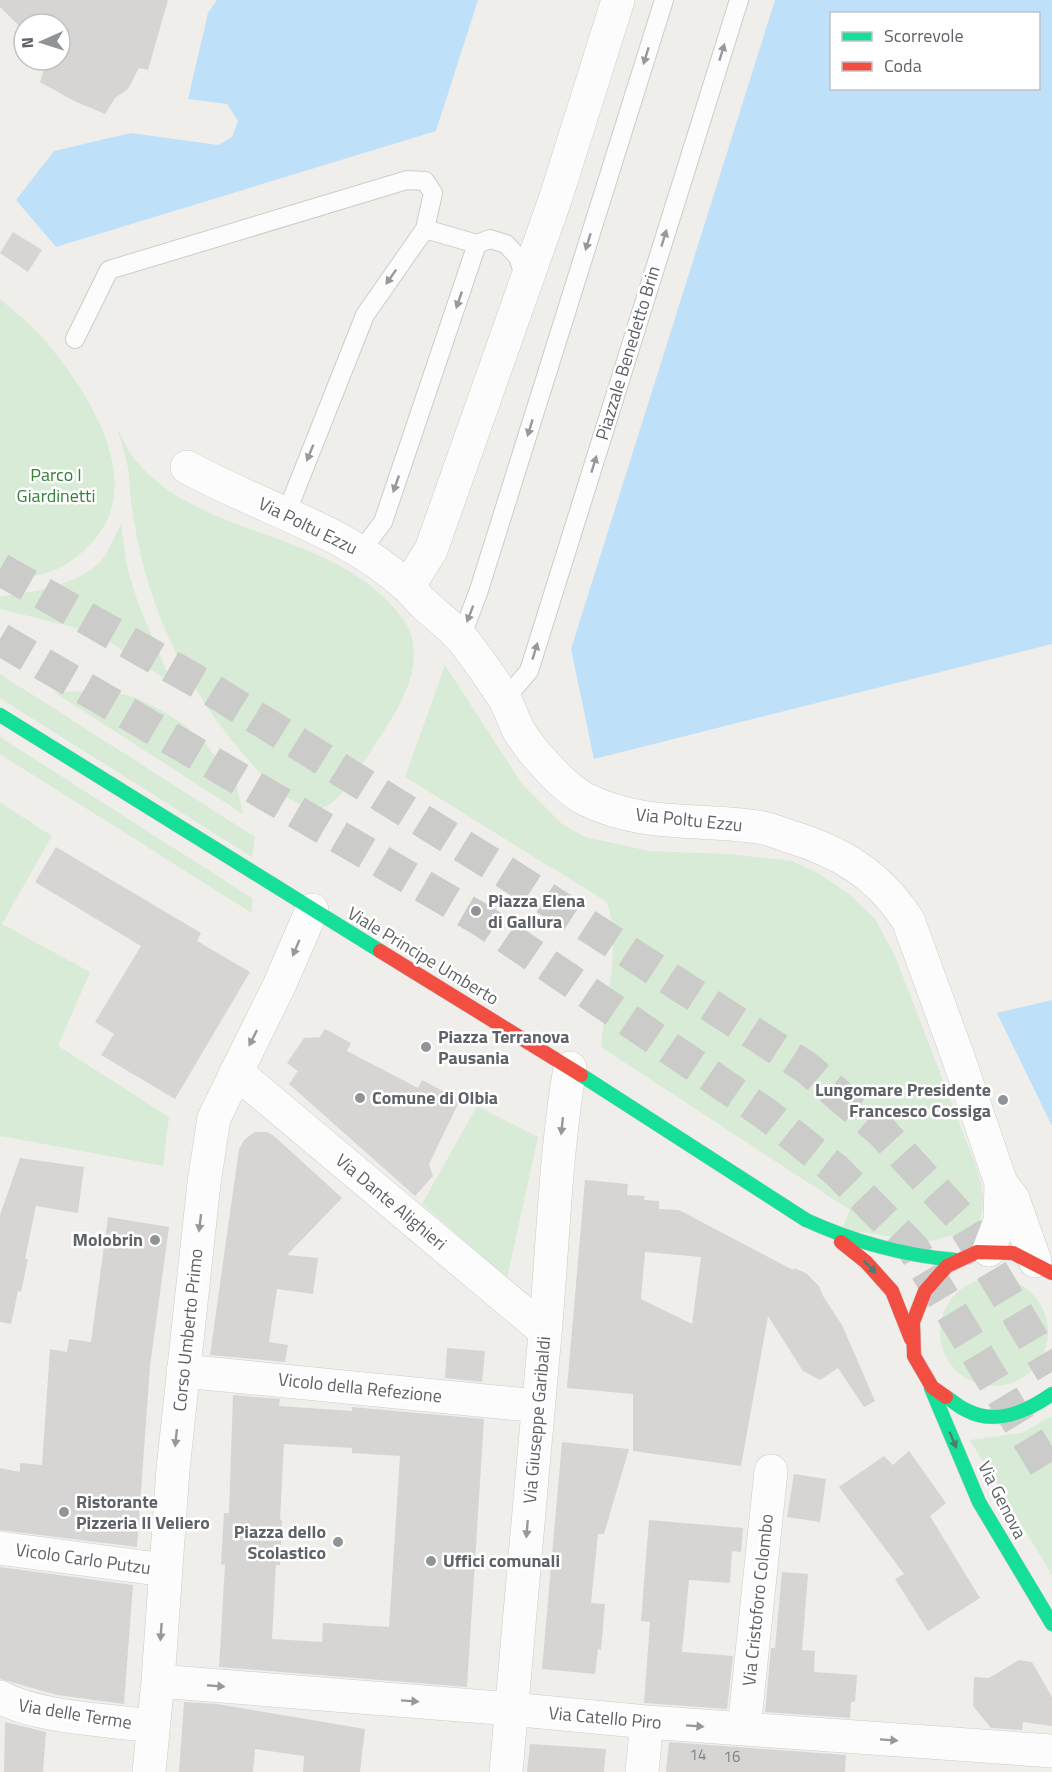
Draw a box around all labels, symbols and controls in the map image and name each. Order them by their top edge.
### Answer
north arrow [12,12,72,72]
legend [830,12,1040,90]
text: Scorrevole [884,22,963,49]
text: N [15,37,39,49]
one-way arrow [718,43,728,61]
one-way arrow [641,47,650,65]
text: Coda [884,52,922,79]
one-way arrow [660,229,669,247]
one-way arrow [583,233,592,251]
street label: Piazzale Benedetto Brin [588,262,667,443]
one-way arrow [386,269,397,285]
one-way arrow [453,291,463,309]
one-way arrow [525,419,534,437]
one-way arrow [305,444,314,462]
one-way arrow [589,455,599,473]
park label: Parco I Giardinetti [17,461,95,509]
one-way arrow [391,475,400,493]
street label: Via Poltu Ezzu [254,490,362,561]
one-way arrow [464,605,474,623]
one-way arrow [531,642,541,660]
street label: Via Poltu Ezzu [634,800,744,839]
place label: Piazza Elena di Gallura [488,887,585,935]
street label: Viale Principe Umberto [342,900,504,1012]
marker: Piazza Elena di Gallura [469,904,483,918]
one-way arrow [291,939,301,957]
place label: Piazza Terranova Pausania [438,1023,569,1071]
one-way arrow [249,1029,259,1047]
marker: Piazza Terranova Pausania [419,1040,433,1054]
place label: Lungomare Presidente Francesco Cossiga [815,1076,991,1124]
place label: Comune di Olbia [372,1084,498,1111]
marker: Comune di Olbia [353,1091,367,1105]
marker: Lungomare Presidente Francesco Cossiga [996,1093,1010,1107]
one-way arrow [557,1116,567,1135]
street label: Via Dante Alighieri [330,1147,453,1256]
one-way arrow [195,1213,204,1232]
place label: Molobrin [73,1226,143,1253]
marker: Molobrin [148,1233,162,1247]
street label: Corso Umberto Primo [166,1247,209,1413]
one-way arrow [863,1260,877,1274]
street label: Via Giuseppe Garibaldi [516,1335,557,1505]
street label: Vicolo della Refezione [277,1365,443,1410]
one-way arrow [171,1428,181,1447]
one-way arrow [949,1431,958,1449]
street label: Via Genova [971,1456,1034,1543]
place label: Ristorante Pizzeria Il Veliero [76,1488,210,1536]
marker: Ristorante Pizzeria Il Veliero [57,1505,71,1519]
street label: Via Cristoforo Colombo [735,1512,780,1687]
place label: Piazza dello Scolastico [234,1518,326,1566]
one-way arrow [523,1520,532,1539]
marker: Piazza dello Scolastico [331,1535,345,1549]
street label: Vicolo Carlo Putzu [14,1536,152,1581]
place label: Uffici comunali [443,1547,560,1574]
marker: Uffici comunali [424,1554,438,1568]
one-way arrow [156,1622,166,1641]
one-way arrow [206,1681,225,1691]
street label: Via delle Terme [16,1691,134,1736]
one-way arrow [401,1696,420,1706]
street label: Via Catello Piro [547,1699,663,1736]
one-way arrow [685,1721,704,1730]
one-way arrow [880,1735,899,1745]
house number: 14 [690,1743,706,1766]
house number: 16 [724,1745,740,1768]

